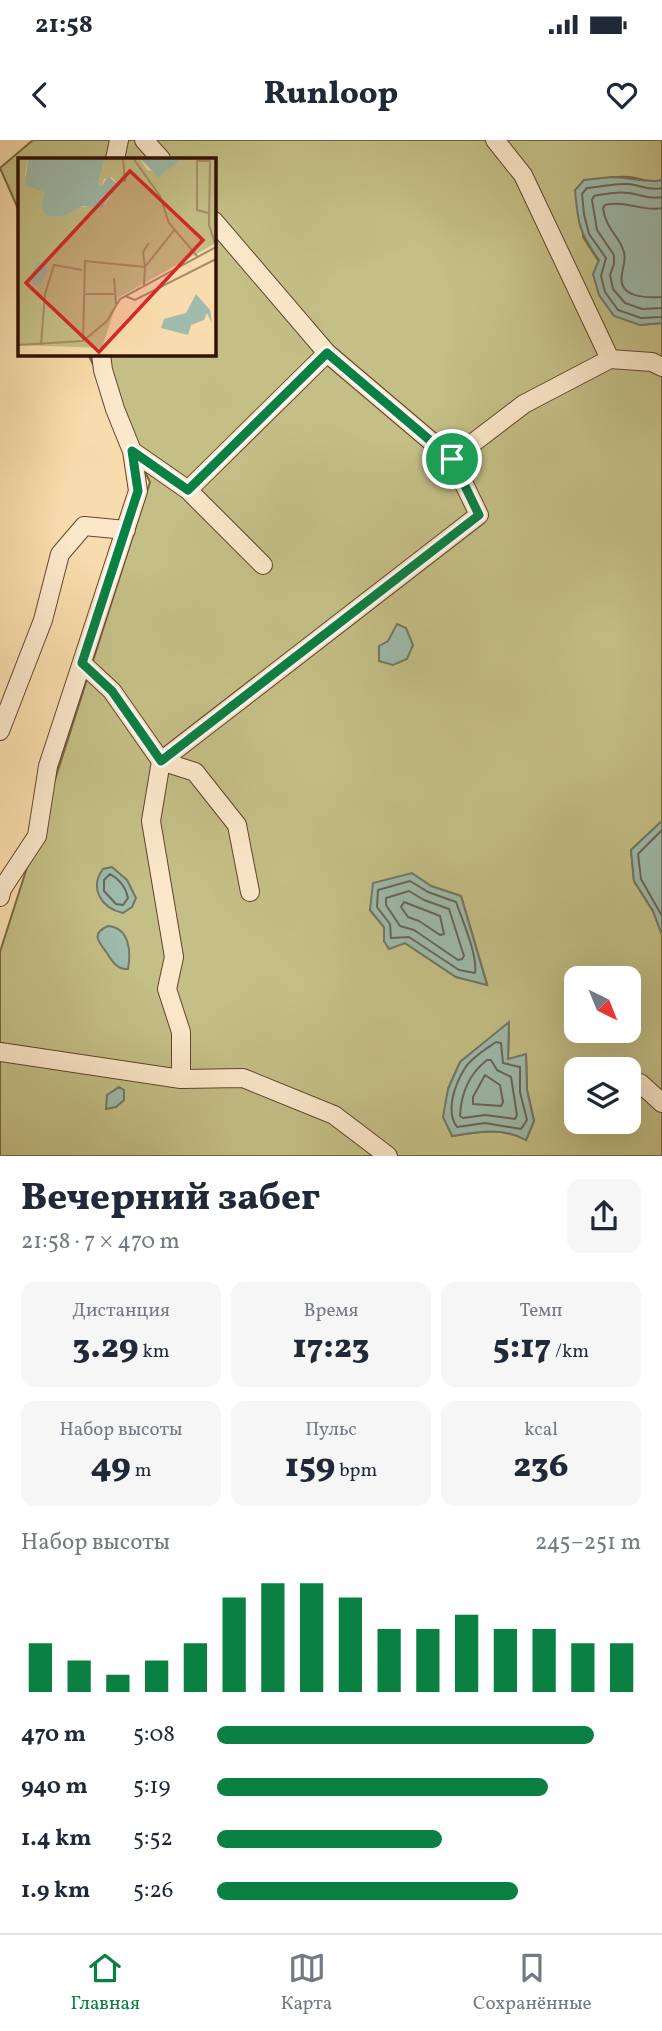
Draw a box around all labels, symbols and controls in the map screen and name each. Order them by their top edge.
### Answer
text: 21:58 [35,7,93,43]
text: Runloop [264,73,398,117]
icon: back [21,76,59,114]
icon: heart [603,76,641,114]
inset map [18,158,215,355]
pin [422,429,482,489]
icon: arrive [433,440,471,478]
north arrow [564,966,640,1043]
map controls [564,966,641,1134]
button: layers [564,1057,641,1134]
text: Вечерний забег [21,1173,320,1226]
button: share [567,1179,641,1253]
text: 21:58 · 7 × 470 m [21,1226,180,1258]
text: Дистанция [72,1298,170,1324]
text: Время [304,1298,358,1324]
text: Темп [520,1298,562,1324]
text: 3.29 [72,1324,139,1372]
text: 17:23 [293,1324,369,1372]
text: 5:17 [493,1324,551,1372]
text: km [139,1339,170,1365]
text: /km [551,1339,589,1365]
text: Набор высоты [59,1417,183,1443]
text: Пульс [305,1417,357,1443]
text: kcal [524,1417,558,1443]
text: 49 [91,1443,131,1491]
text: 159 [285,1443,335,1491]
text: 236 [513,1443,569,1491]
text: m [131,1458,151,1484]
text: bpm [335,1458,377,1484]
text: Набор высоты [21,1527,170,1559]
text: 245–251 m [535,1527,641,1559]
text: 470 m [21,1719,86,1751]
text: 5:08 [133,1719,175,1751]
text: 940 m [21,1771,88,1803]
text: 5:19 [133,1771,170,1803]
text: 1.4 km [21,1823,92,1855]
text: 5:52 [133,1823,173,1855]
text: 1.9 km [21,1875,90,1907]
text: 5:26 [133,1875,173,1907]
tab: Главная [70,1949,140,2017]
tab: Карта [281,1949,332,2017]
tab: Сохранённые [473,1949,592,2017]

